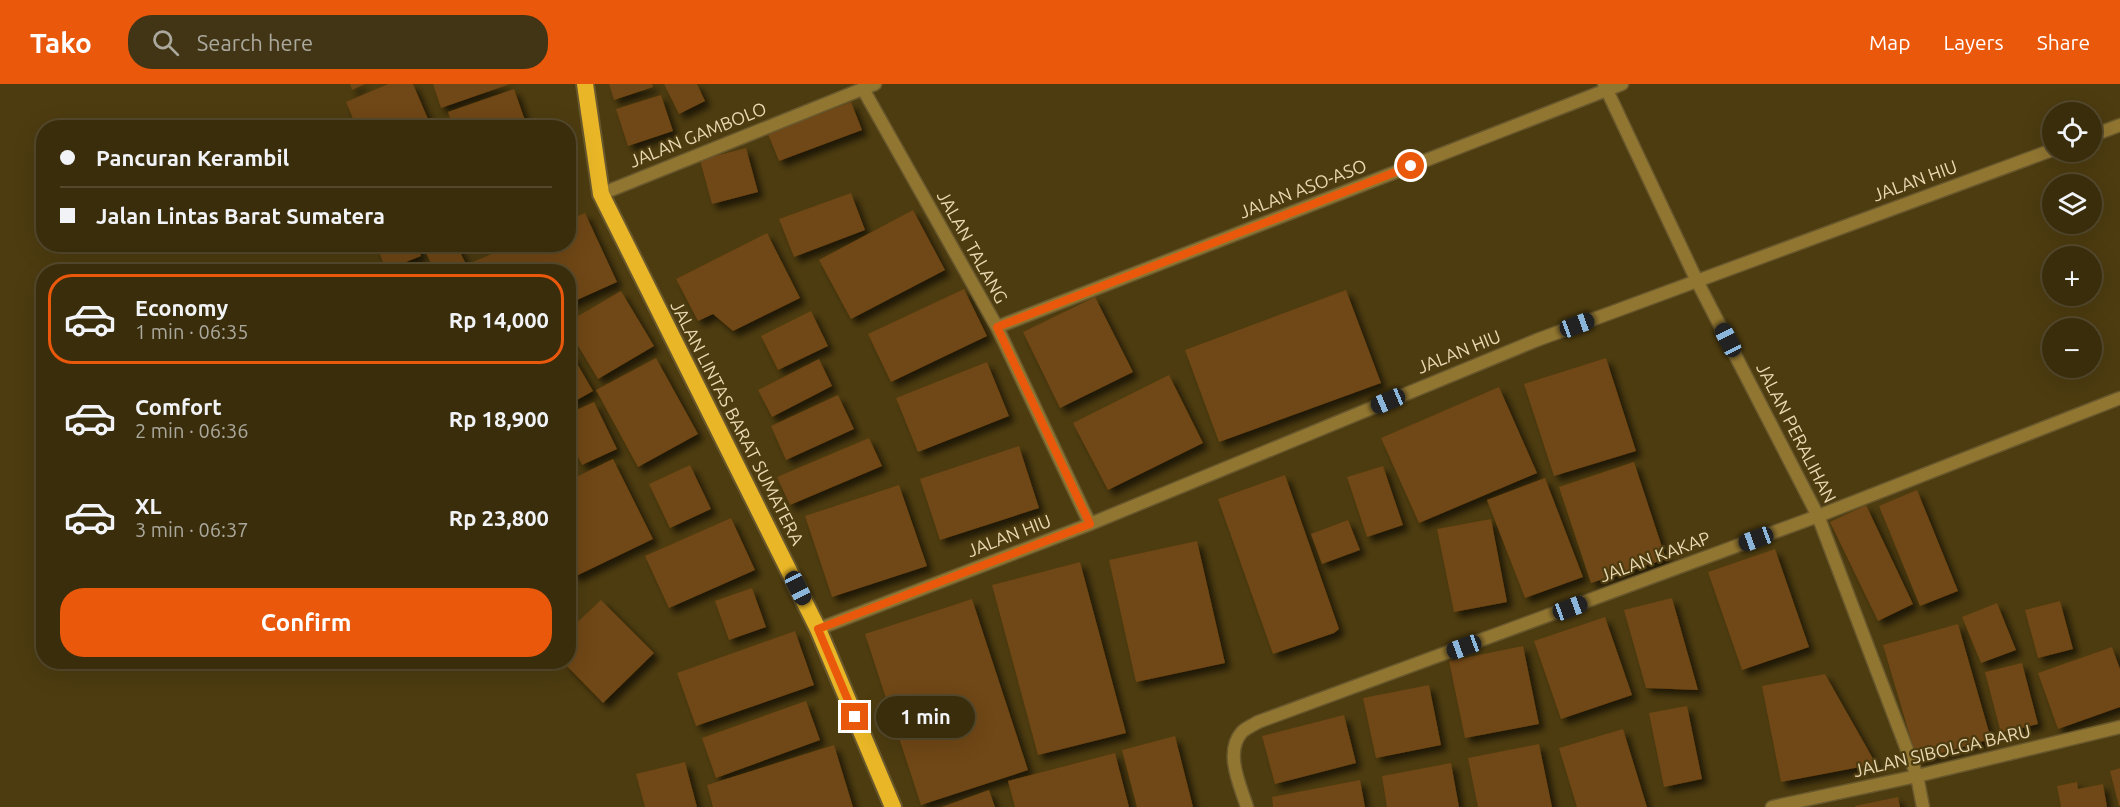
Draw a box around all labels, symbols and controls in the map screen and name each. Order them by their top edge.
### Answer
search box [128,15,548,69]
icon: search [149,26,182,59]
text: Tako [30,27,92,58]
text: Search here [197,30,313,55]
text: Map [1869,30,1910,54]
text: Layers [1943,30,2004,54]
text: Share [2037,30,2090,54]
street label: JALAN GAMBOLO [626,97,769,171]
map controls [2042,102,2102,378]
button: locate [2042,102,2102,162]
text: Pancuran Kerambil [96,145,289,170]
route start [1397,152,1424,179]
street label: JALAN ASO-ASO [1236,155,1369,222]
street label: JALAN HIU [1870,156,1960,205]
button: layers [2042,174,2102,234]
street label: JALAN TALANG [934,187,1012,306]
text: Jalan Lintas Barat Sumatera [96,203,385,228]
button: + [2042,246,2102,306]
icon: car [63,292,117,346]
text: Economy [135,295,228,320]
street label: JALAN LINTAS BARAT SUMATERA [667,297,809,548]
text: Rp 14,000 [449,307,549,332]
car [1557,310,1597,340]
button: − [2042,318,2102,378]
text: 1 min · 06:35 [135,320,249,343]
car [1712,320,1744,360]
street label: JALAN HIU [1414,325,1503,377]
street label: JALAN PERALIHAN [1753,359,1841,506]
car [1368,386,1408,416]
icon: car [63,391,117,445]
text: Comfort [135,394,222,419]
text: Rp 18,900 [449,406,549,431]
text: 2 min · 06:36 [135,419,249,442]
icon: car [63,490,117,544]
text: XL [135,493,162,518]
text: Rp 23,800 [449,505,549,530]
street label: JALAN HIU [964,510,1053,560]
text: 3 min · 06:37 [135,518,249,541]
car [1736,524,1776,554]
street label: JALAN KAKAP [1597,527,1713,585]
car [782,568,814,608]
button: Confirm [60,588,552,657]
car [1550,593,1590,623]
car [1444,632,1484,662]
callout: 1 min [876,696,975,738]
route end [841,703,868,730]
text: 1 min [900,705,951,728]
street label: JALAN SIBOLGA BARU [1851,720,2032,780]

